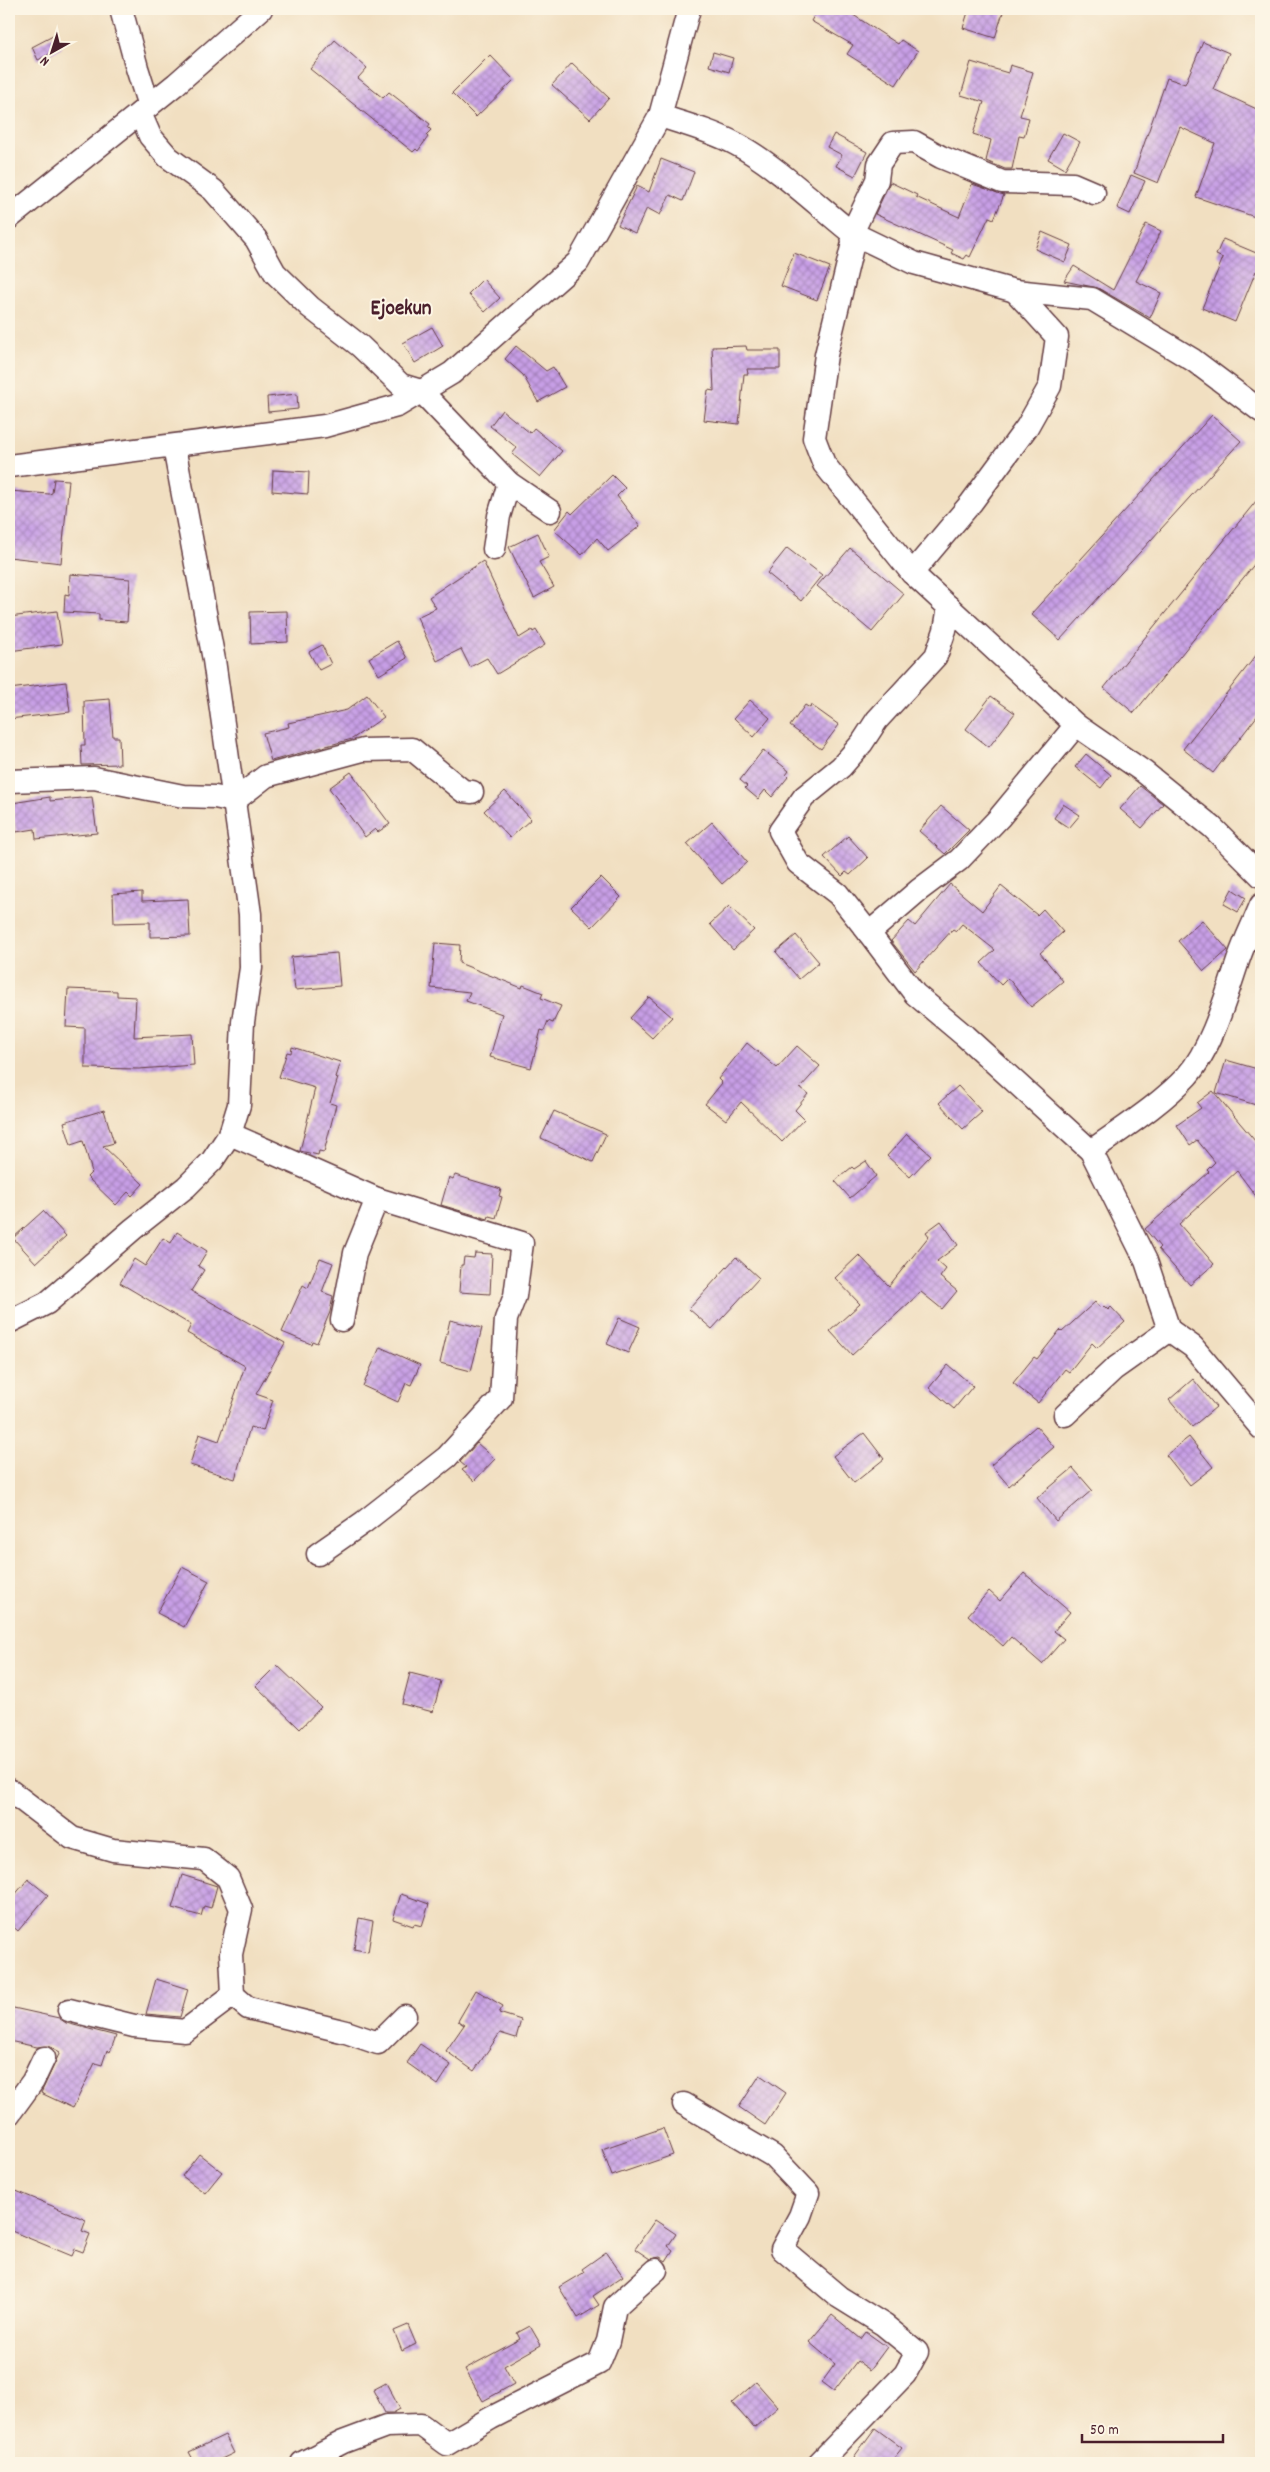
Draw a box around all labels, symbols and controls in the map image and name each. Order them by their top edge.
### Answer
north arrow [28,28,78,78]
text: N [36,51,54,70]
district label: Ejoekun [371,295,432,325]
scale bar [1082,2412,1224,2444]
text: 50 m [1090,2420,1119,2442]

